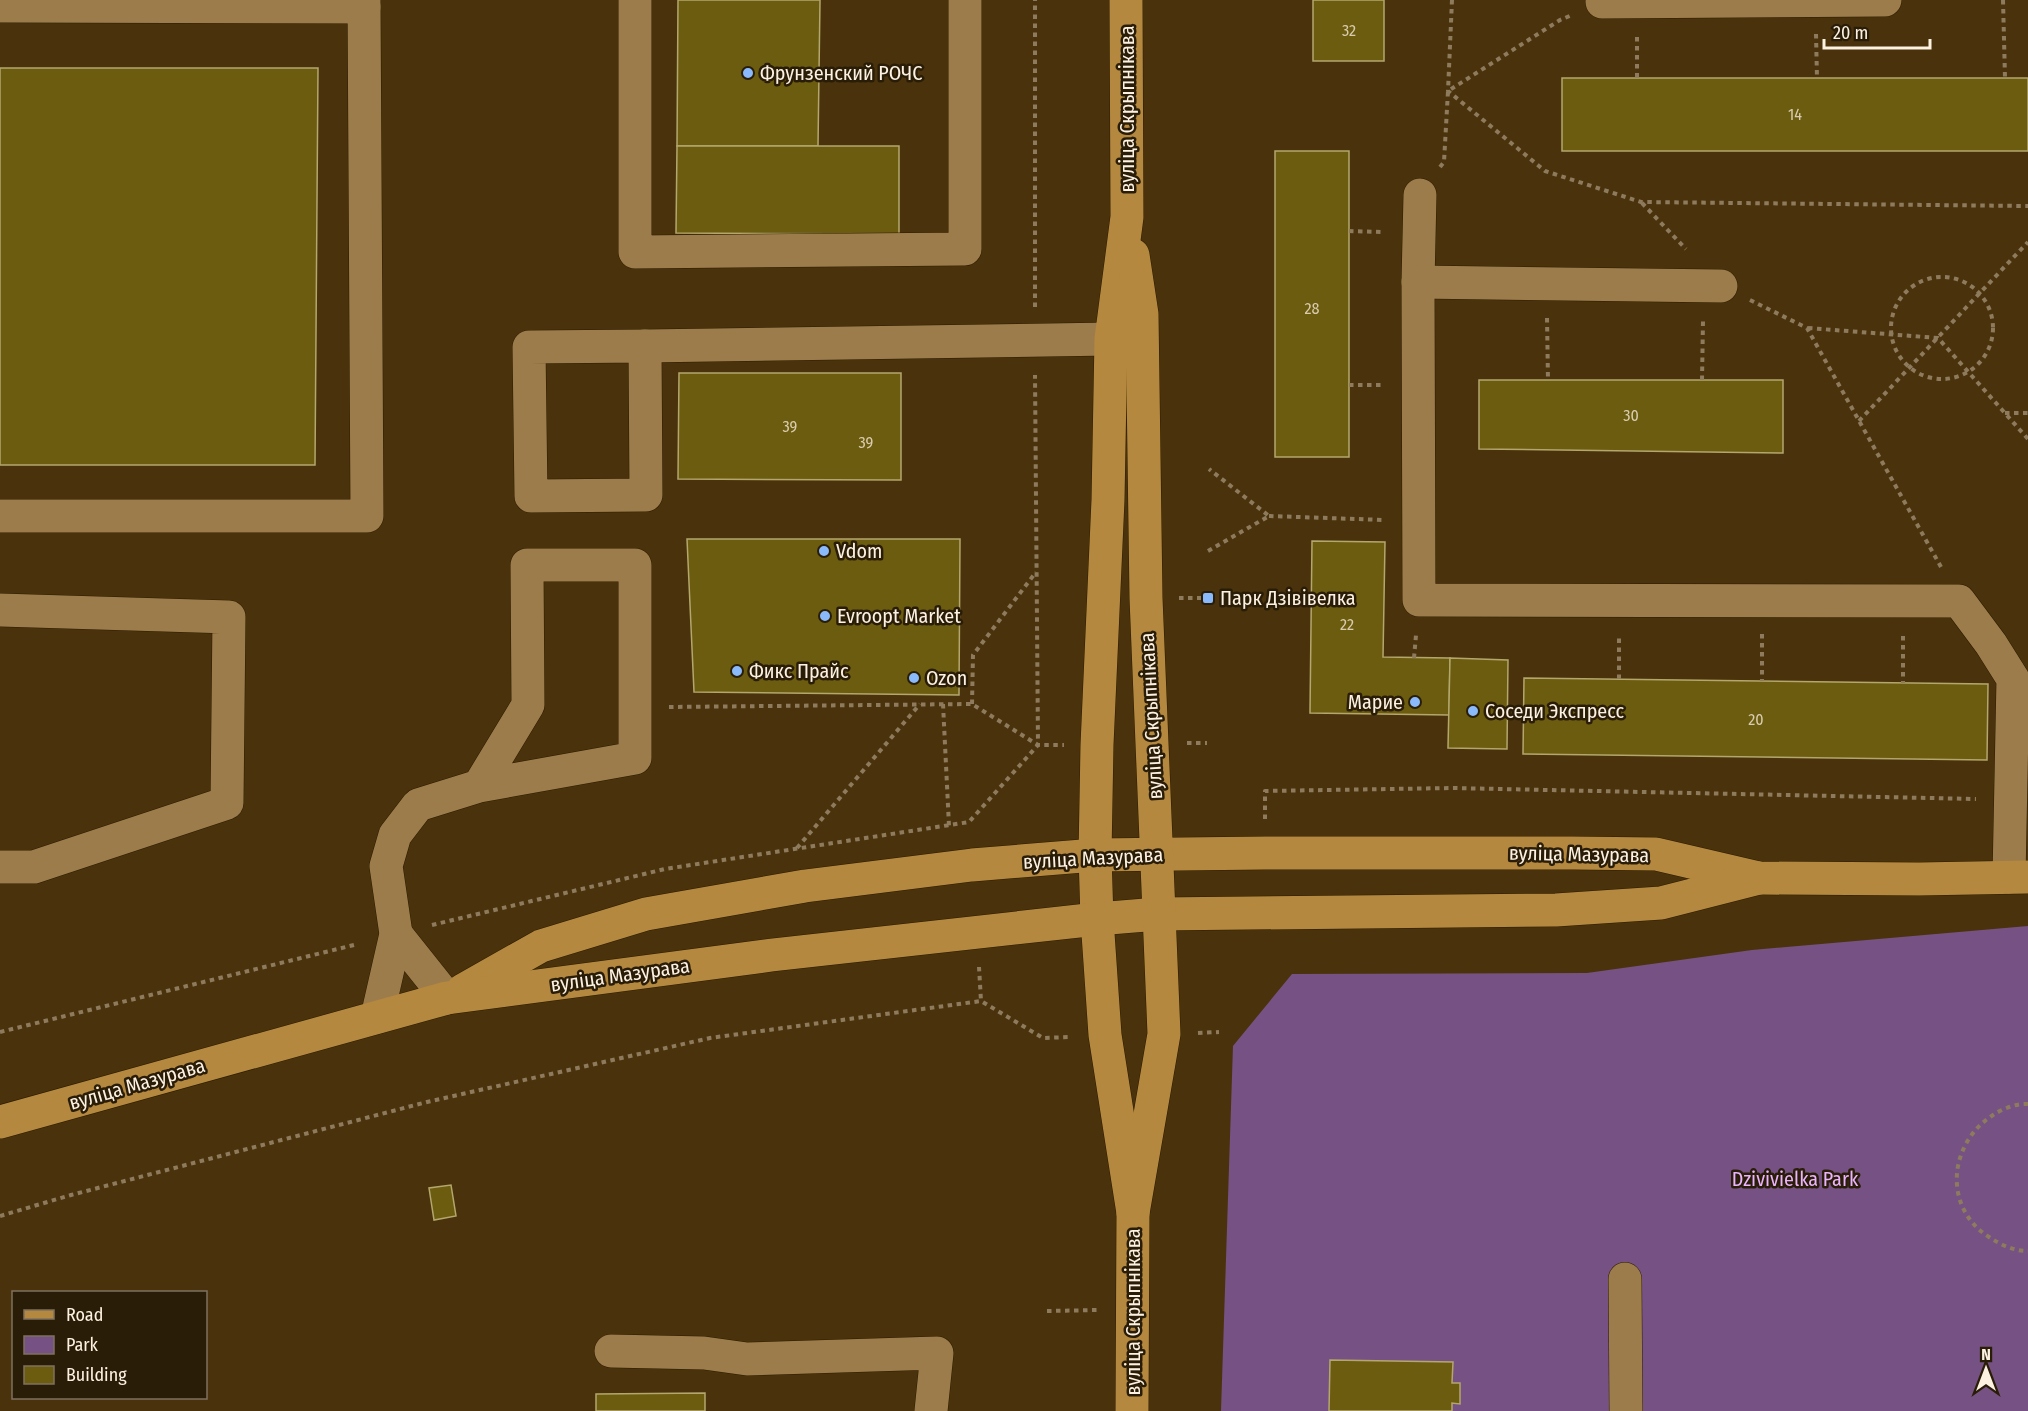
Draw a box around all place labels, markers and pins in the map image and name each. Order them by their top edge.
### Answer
place label: Фрунзенский РОЧС [760,61,922,85]
marker: Фрунзенский РОЧС [741,66,755,80]
place label: Vdom [836,539,882,563]
marker: Vdom [817,544,831,558]
place label: Парк Дзівівелка [1220,586,1356,610]
marker: Парк Дзівівелка [1201,591,1215,605]
place label: Evroopt Market [837,604,961,628]
marker: Evroopt Market [818,609,832,623]
place label: Фикс Прайс [749,659,849,683]
marker: Фикс Прайс [730,664,744,678]
place label: Ozon [926,666,967,690]
marker: Ozon [907,671,921,685]
place label: Марие [1348,690,1403,714]
marker: Марие [1408,695,1422,709]
place label: Соседи Экспресс [1485,699,1624,723]
marker: Соседи Экспресс [1466,704,1480,718]

